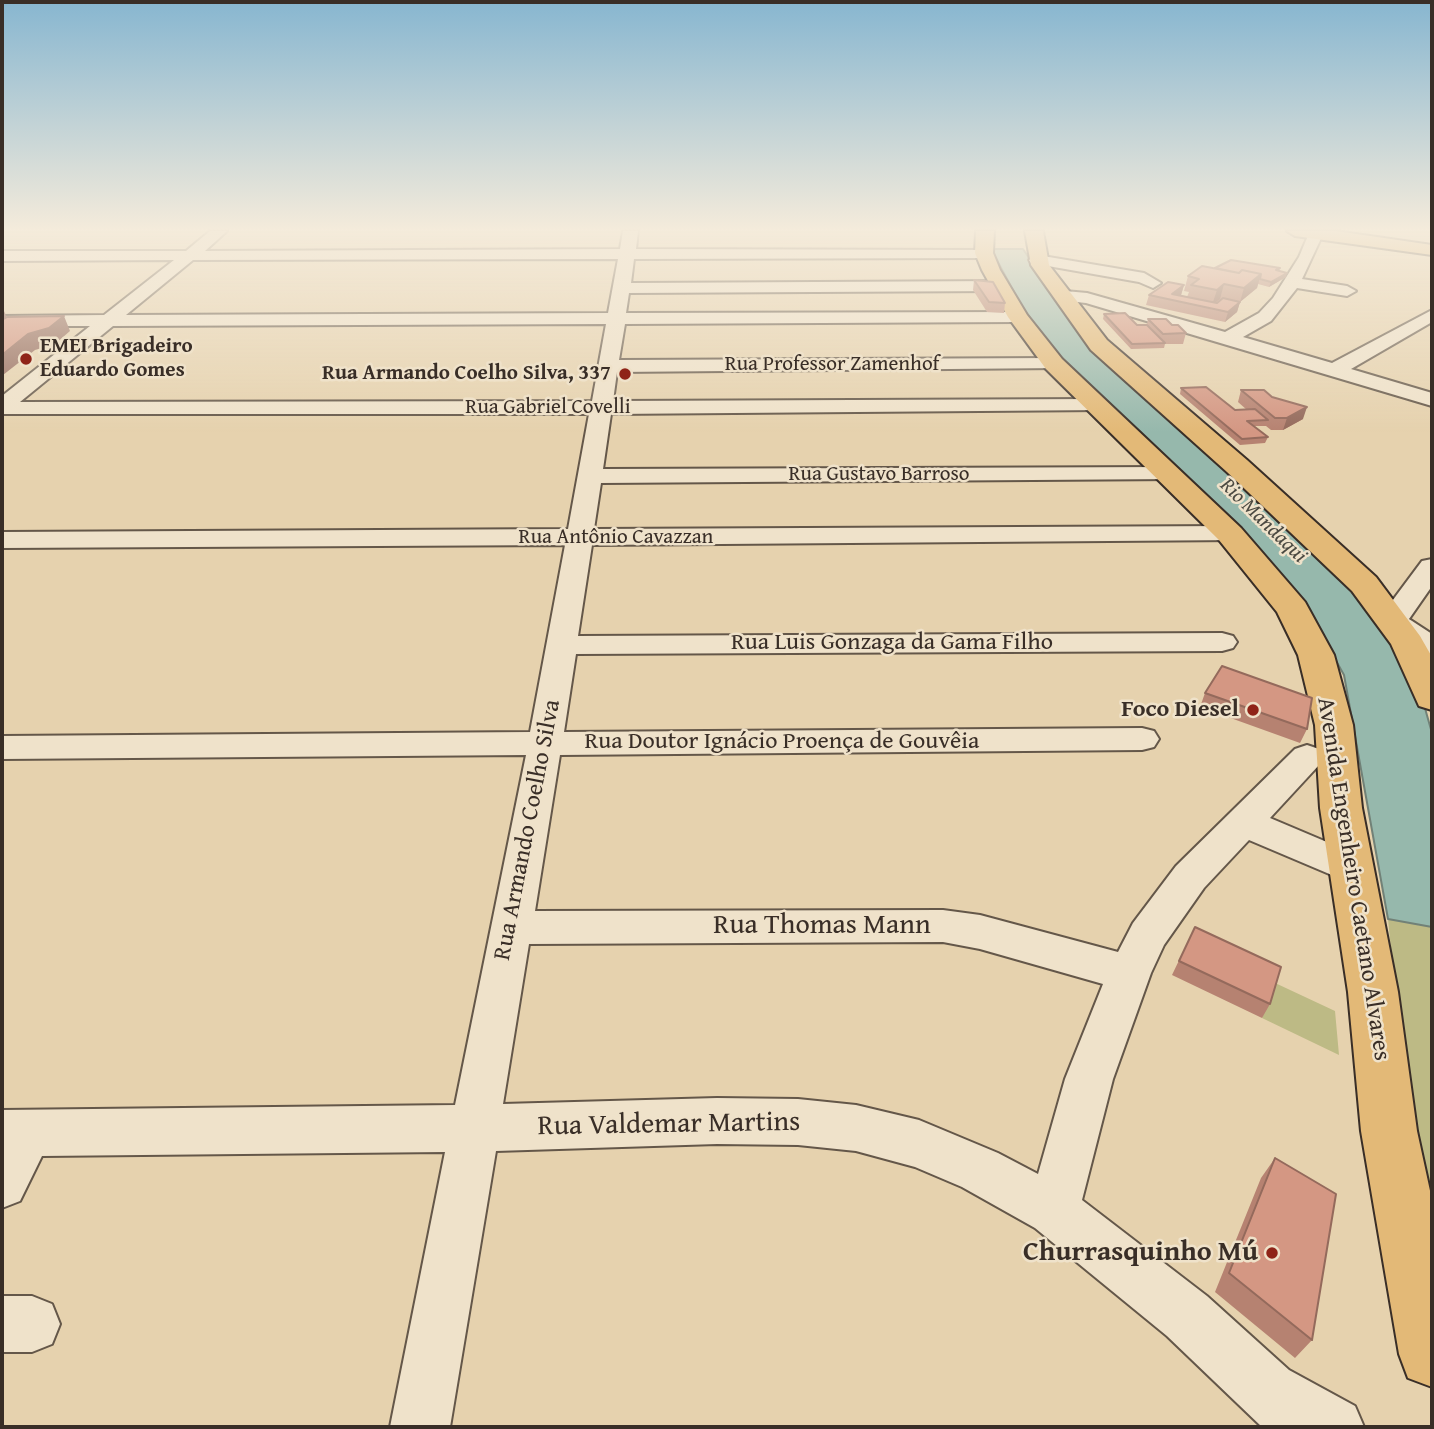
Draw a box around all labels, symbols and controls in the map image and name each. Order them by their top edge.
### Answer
place label: EMEI Brigadeiro Eduardo Gomes [40,334,193,384]
marker: EMEI Brigadeiro Eduardo Gomes [18,351,34,367]
street label: Rua Professor Zamenhof [725,352,939,378]
place label: Rua Armando Coelho Silva, 337 [322,361,611,387]
marker: Rua Armando Coelho Silva, 337 [617,366,633,382]
street label: Rua Gabriel Covelli [465,395,631,421]
street label: Rua Gustavo Barroso [788,462,970,488]
water label: Rio Mandaqui [1214,473,1312,569]
street label: Rua Antônio Cavazzan [519,525,713,551]
street label: Rua Luis Gonzaga da Gama Filho [731,629,1053,657]
street label: Avenida Engenheiro Caetano Alvares [1310,695,1396,1063]
place label: Foco Diesel [1121,696,1239,724]
street label: Rua Armando Coelho Silva [489,697,567,963]
marker: Foco Diesel [1245,702,1261,718]
street label: Rua Doutor Ignácio Proença de Gouvêia [585,728,979,756]
street label: Rua Thomas Mann [713,909,931,943]
street label: Rua Valdemar Martins [537,1106,801,1144]
place label: Churrasquinho Mú [1023,1236,1258,1270]
marker: Churrasquinho Mú [1264,1245,1280,1261]

